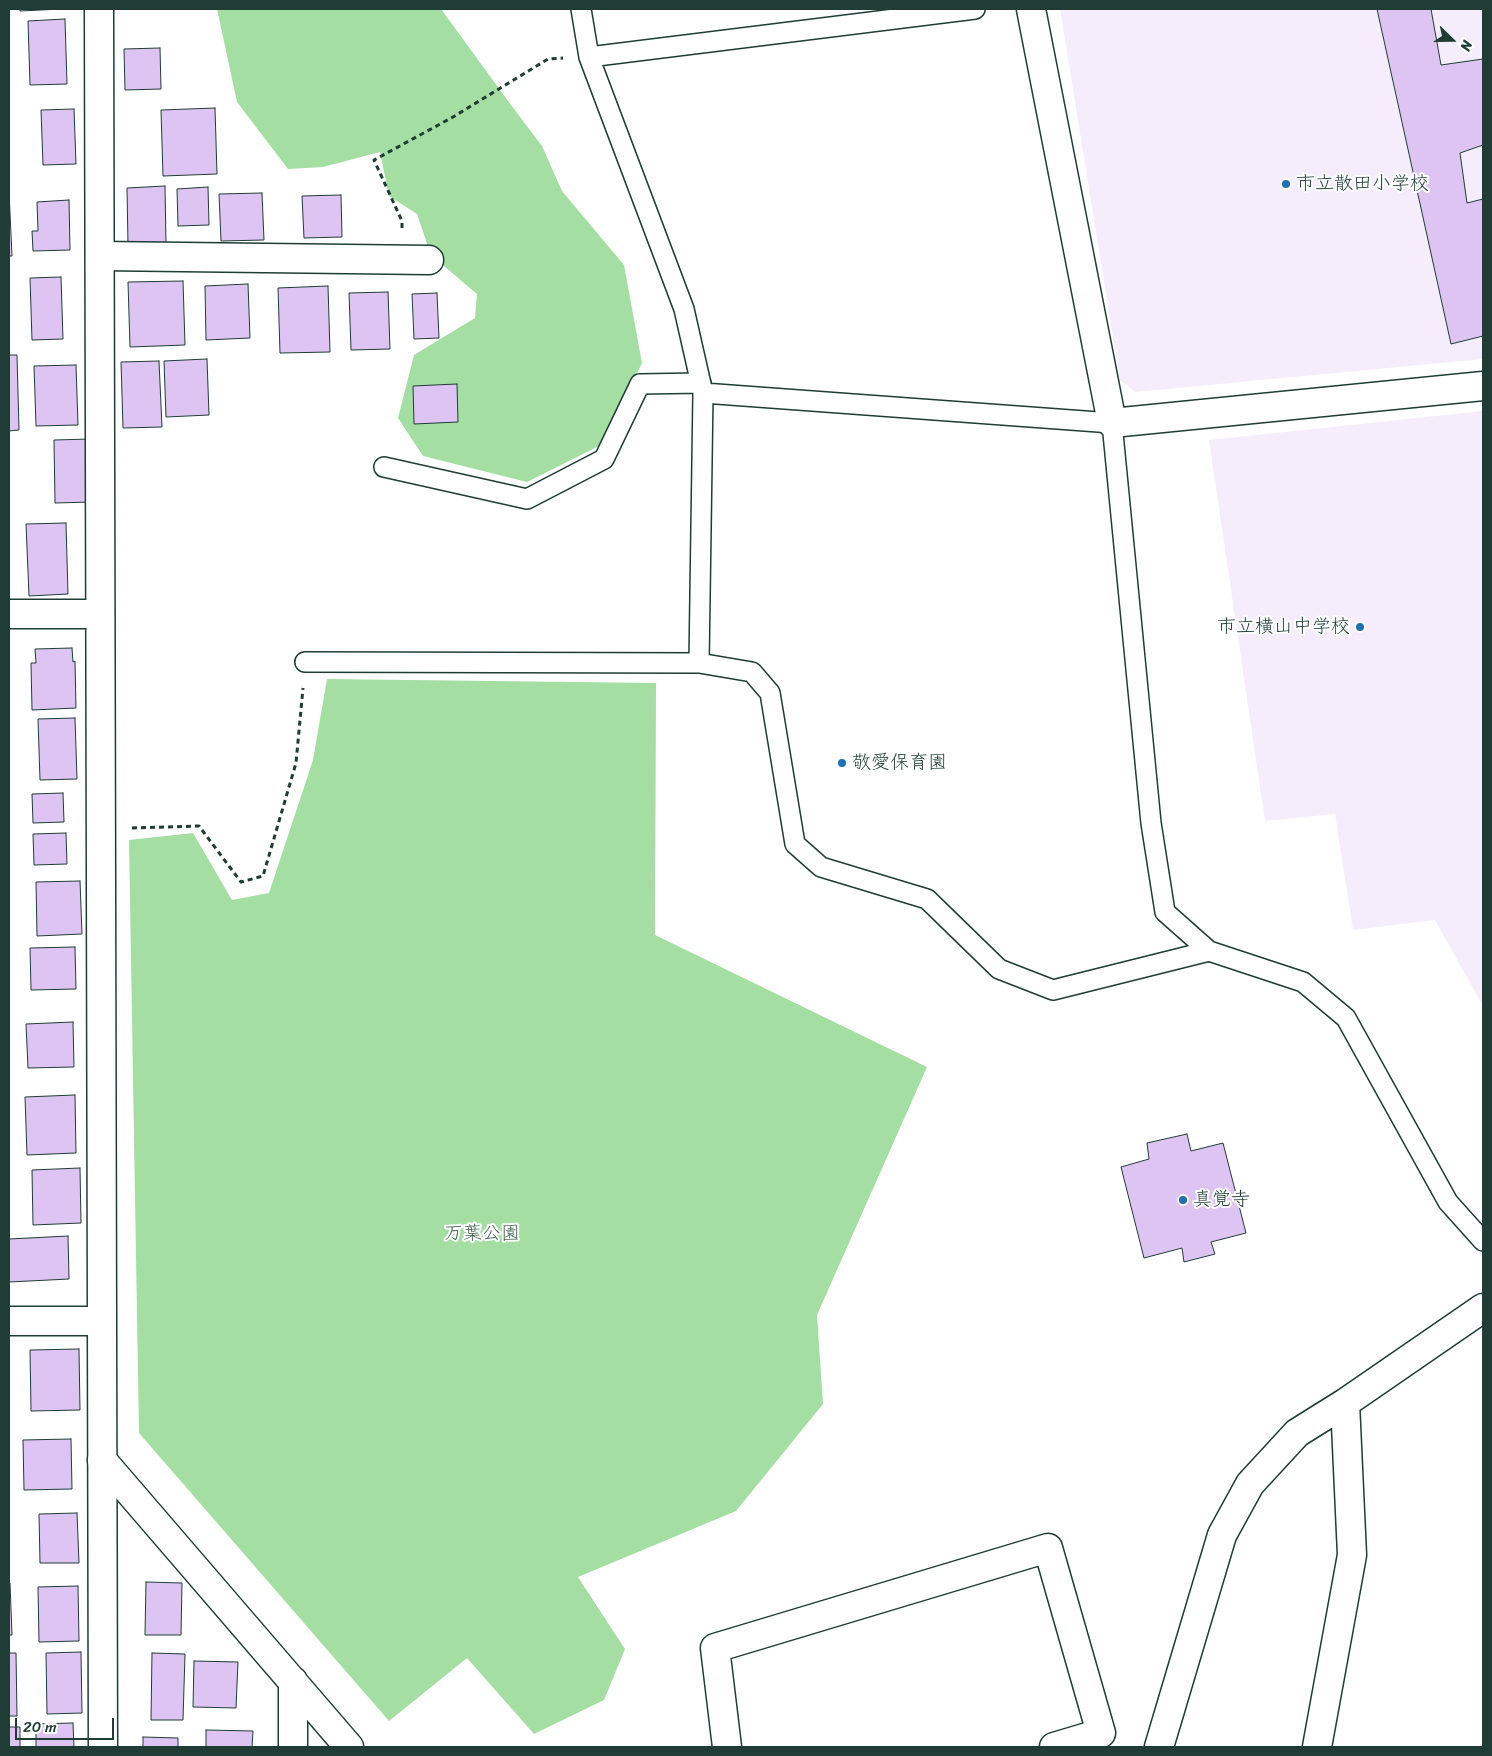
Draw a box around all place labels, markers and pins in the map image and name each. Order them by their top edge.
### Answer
place label: 市立散田小学校 [1296,173,1429,195]
marker: 市立散田小学校 [1280,178,1292,190]
place label: 市立横山中学校 [1217,616,1350,638]
marker: 市立横山中学校 [1354,621,1366,633]
place label: 敬愛保育園 [852,752,947,774]
marker: 敬愛保育園 [836,757,848,769]
place label: 真覚寺 [1193,1189,1250,1211]
marker: 真覚寺 [1177,1194,1189,1206]

